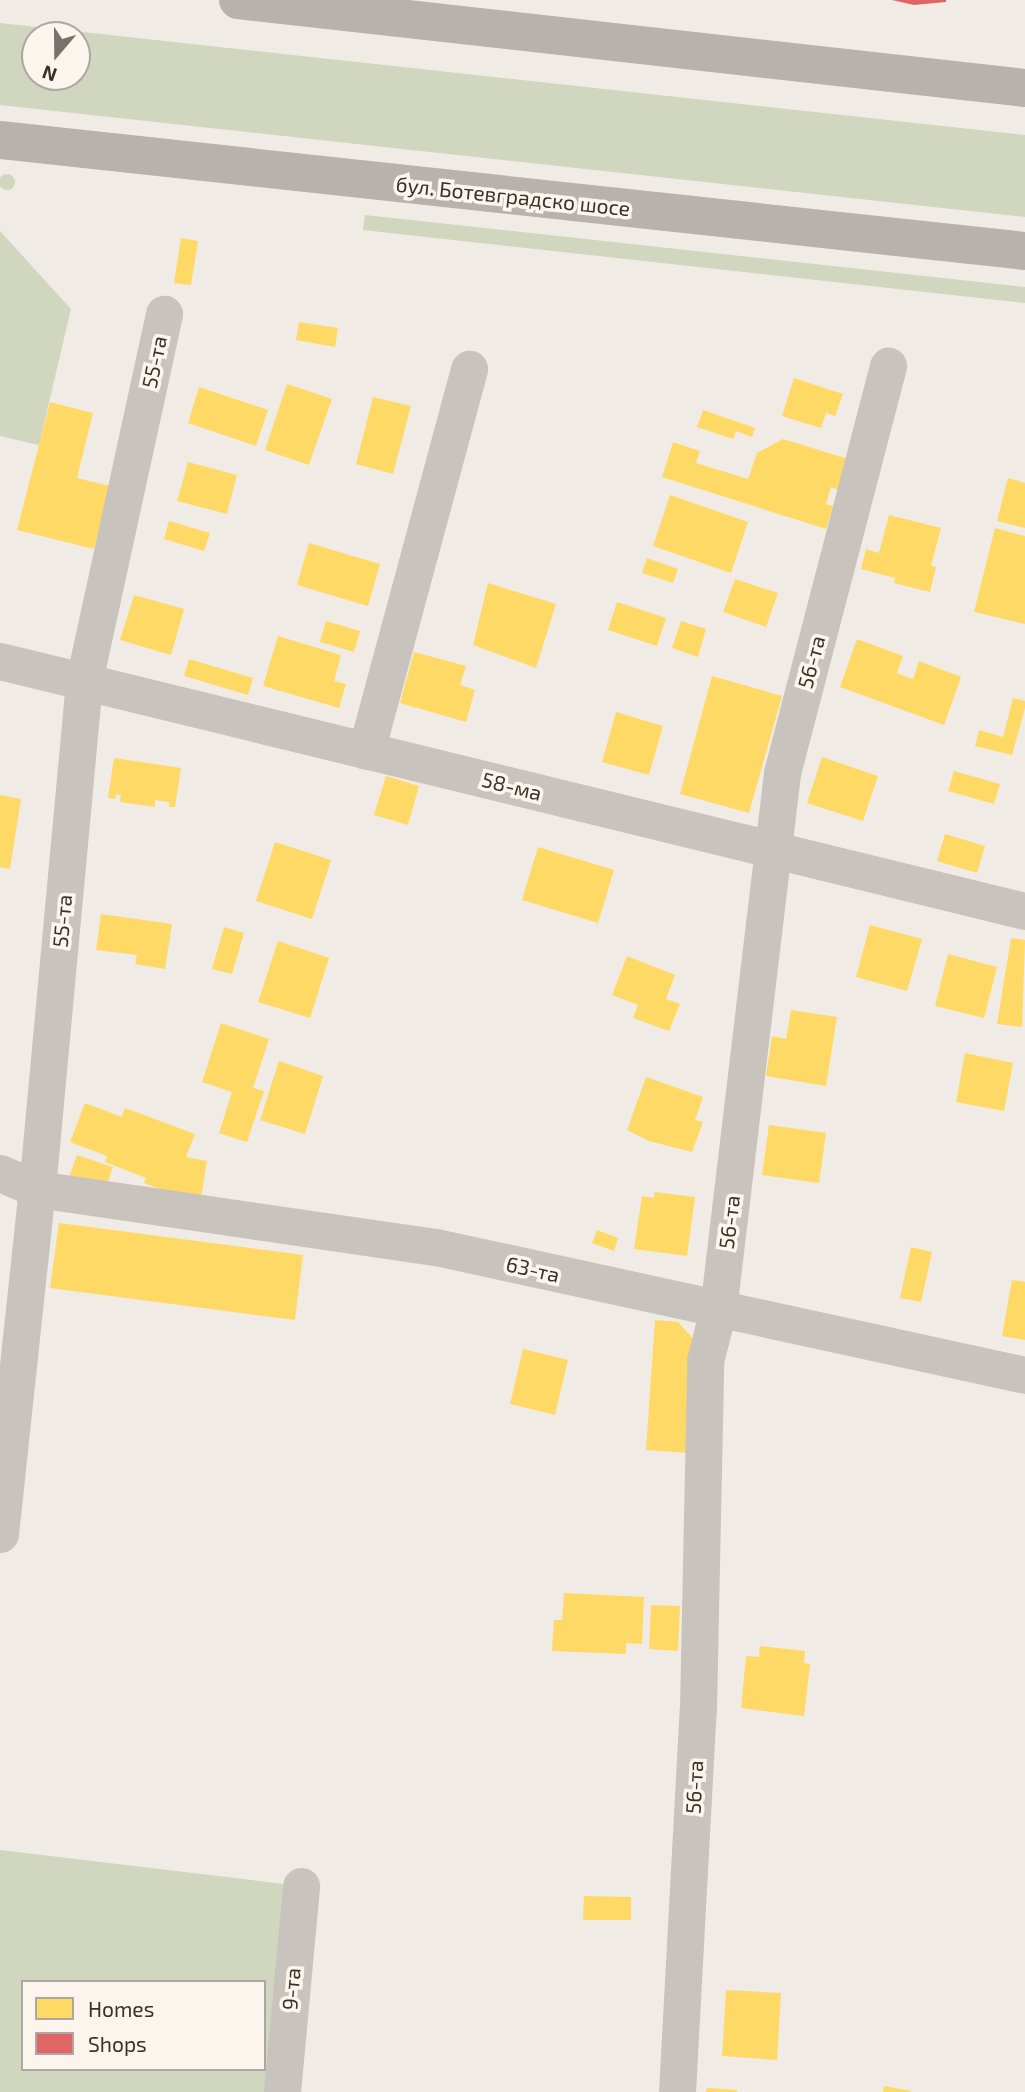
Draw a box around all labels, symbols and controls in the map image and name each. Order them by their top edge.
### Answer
north arrow [21,21,91,91]
text: N [39,61,60,87]
street label: бул. Ботевградско шосе [395,171,631,221]
street label: 55-та [136,333,172,391]
street label: 56-та [792,633,830,691]
street label: 58-ма [479,766,545,806]
street label: 55-та [47,894,77,948]
street label: 56-та [713,1194,745,1250]
street label: 63-та [504,1251,562,1287]
street label: 56-та [680,1759,708,1815]
street label: 9-та [277,1967,305,2011]
legend [21,1980,266,2071]
text: Homes [88,1996,154,2021]
text: Shops [88,2031,147,2056]

